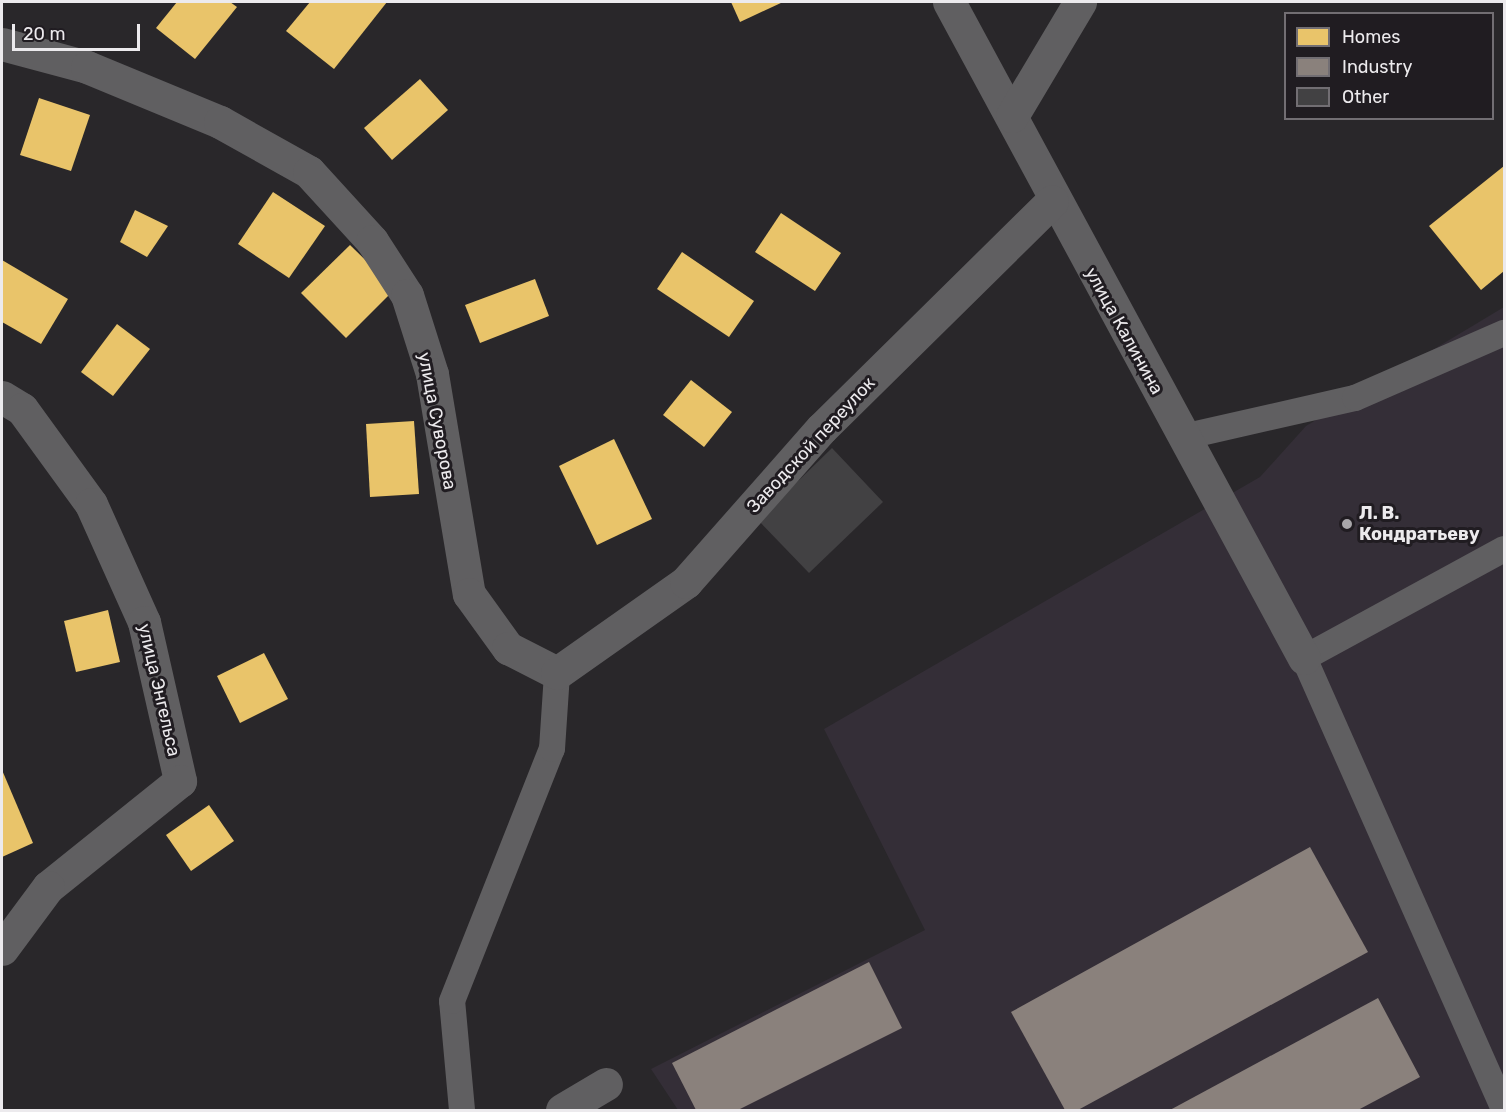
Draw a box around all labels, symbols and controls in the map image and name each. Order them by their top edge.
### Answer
scale bar [15,12,142,50]
legend [1284,12,1494,120]
text: 20 m [23,23,65,45]
text: Homes [1342,26,1400,48]
text: Industry [1342,56,1412,78]
text: Other [1342,86,1389,108]
street label: улица Калинина [1080,264,1168,398]
street label: улица Суворова [413,350,461,492]
street label: Заводской переулок [742,373,880,517]
place label: Л. В. Кондратьеву [1359,503,1480,546]
marker: Л. В. Кондратьеву [1340,517,1354,531]
street label: улица Энгельса [133,622,185,758]

